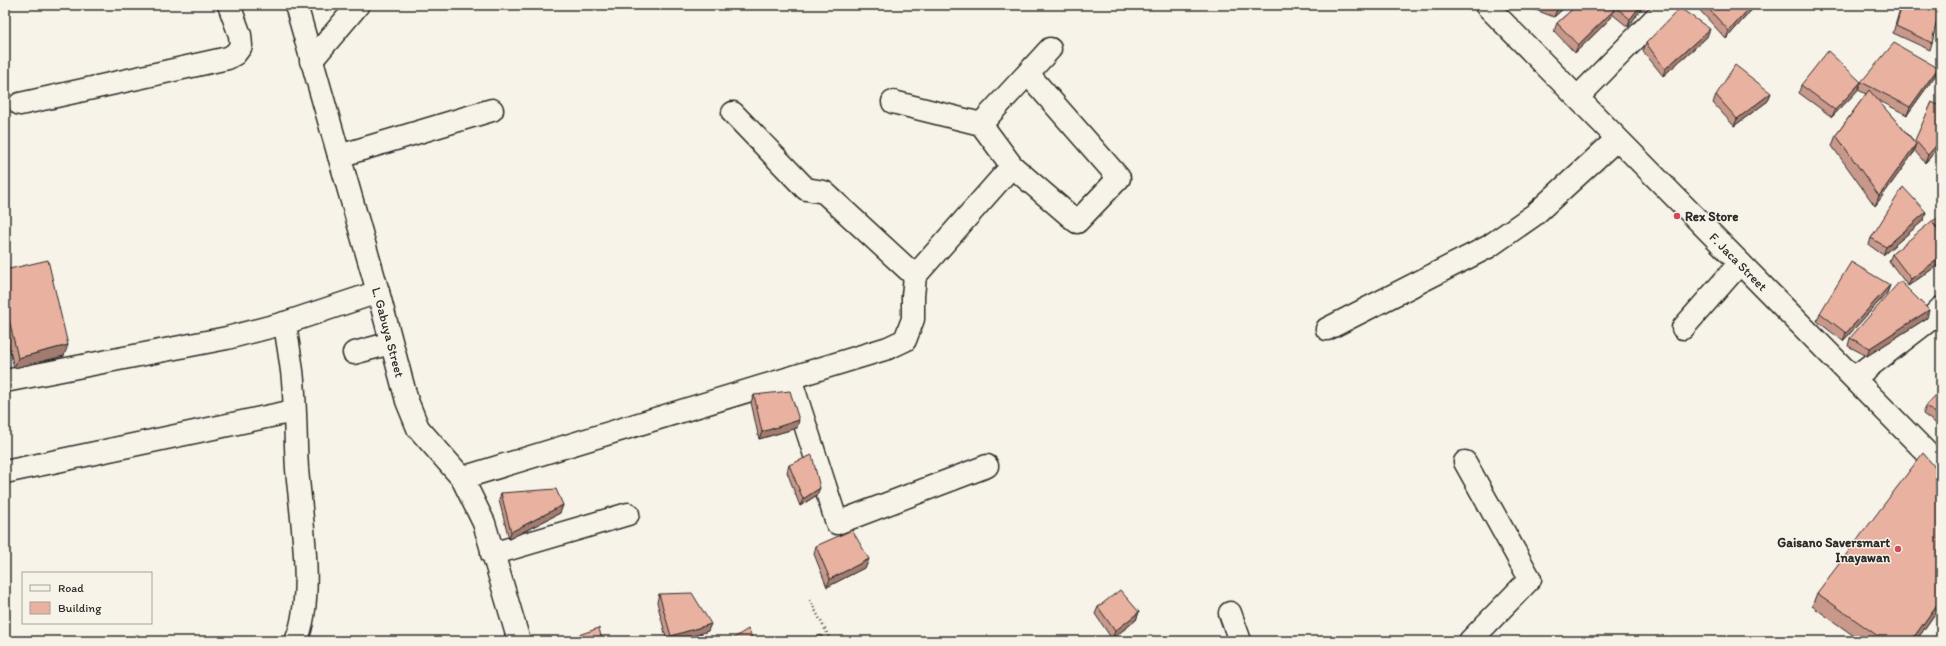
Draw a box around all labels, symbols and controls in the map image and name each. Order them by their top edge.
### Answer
place label: Rex Store [1685,209,1739,224]
marker: Rex Store [1672,211,1682,221]
street label: F. Jaca Street [1706,230,1770,294]
street label: L. Gabuya Street [369,285,407,379]
place label: Gaisano Saversmart Inayawan [1777,535,1891,566]
marker: Gaisano Saversmart Inayawan [1893,544,1903,554]
legend [22,572,152,624]
text: Road [58,581,84,595]
text: Building [58,601,102,615]

